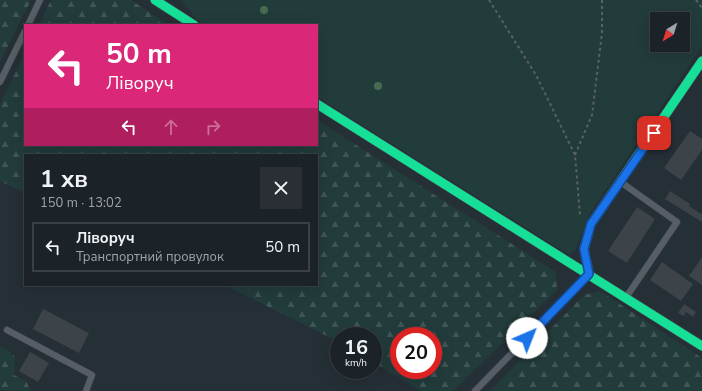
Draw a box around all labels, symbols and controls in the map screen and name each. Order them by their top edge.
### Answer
north arrow [650,12,690,52]
map controls [650,12,690,52]
text: 50 m [106,35,172,73]
icon: left [40,40,92,92]
text: Ліворуч [106,71,174,95]
icon: left [118,116,140,138]
icon: ahead [160,116,182,138]
icon: right [202,116,224,138]
pin [637,116,671,150]
icon: arrive [643,122,665,144]
text: 1 хв [40,163,88,195]
button: close [260,167,302,209]
text: 150 m · 13:02 [40,194,122,212]
text: Ліворуч [76,228,135,248]
icon: left [42,236,64,258]
text: 50 m [265,237,300,257]
text: Транспортний провулок [76,248,224,266]
position arrow [506,317,548,359]
speed limit sign: 20 [390,327,442,379]
text: 16 [344,334,368,361]
text: km/h [345,356,367,370]

